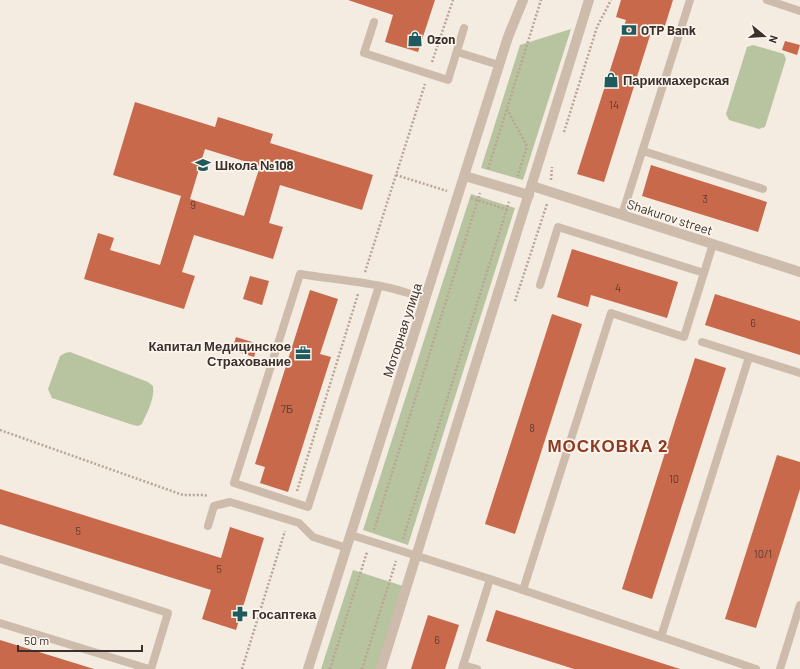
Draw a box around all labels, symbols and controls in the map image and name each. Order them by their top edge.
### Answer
north arrow [744,16,784,56]
bank icon: OTP Bank [620,21,638,39]
place label: OTP Bank [641,22,696,38]
shop icon: Ozon [406,30,424,48]
place label: Ozon [427,31,455,47]
text: N [767,34,781,45]
shop icon: Парикмахерская [602,71,620,89]
place label: Парикмахерская [623,72,729,88]
house number: 14 [609,98,619,111]
school or university icon: Школа №108 [194,156,212,174]
place label: Школа №108 [215,157,294,173]
house number: 3 [702,192,708,205]
street label: Shakurov street [625,196,715,238]
house number: 9 [190,198,196,211]
street label: Моторная улица [379,280,425,379]
house number: 4 [615,281,621,294]
house number: 6 [750,316,756,329]
place label: Капитал Медицинское Страхование [149,338,291,369]
office icon: Капитал Медицинское Страхование [294,344,312,362]
house number: 7Б [281,402,293,415]
house number: 8 [529,421,535,434]
district label: МОСКОВКА 2 [547,435,669,455]
house number: 10 [669,472,679,485]
house number: 5 [75,524,81,537]
house number: 10/1 [754,547,772,560]
house number: 5 [216,562,222,575]
pharmacy icon: Госаптека [231,605,249,623]
place label: Госаптека [252,606,317,622]
scale bar [18,627,142,653]
text: 50 m [24,633,49,647]
house number: 6 [434,633,440,646]

